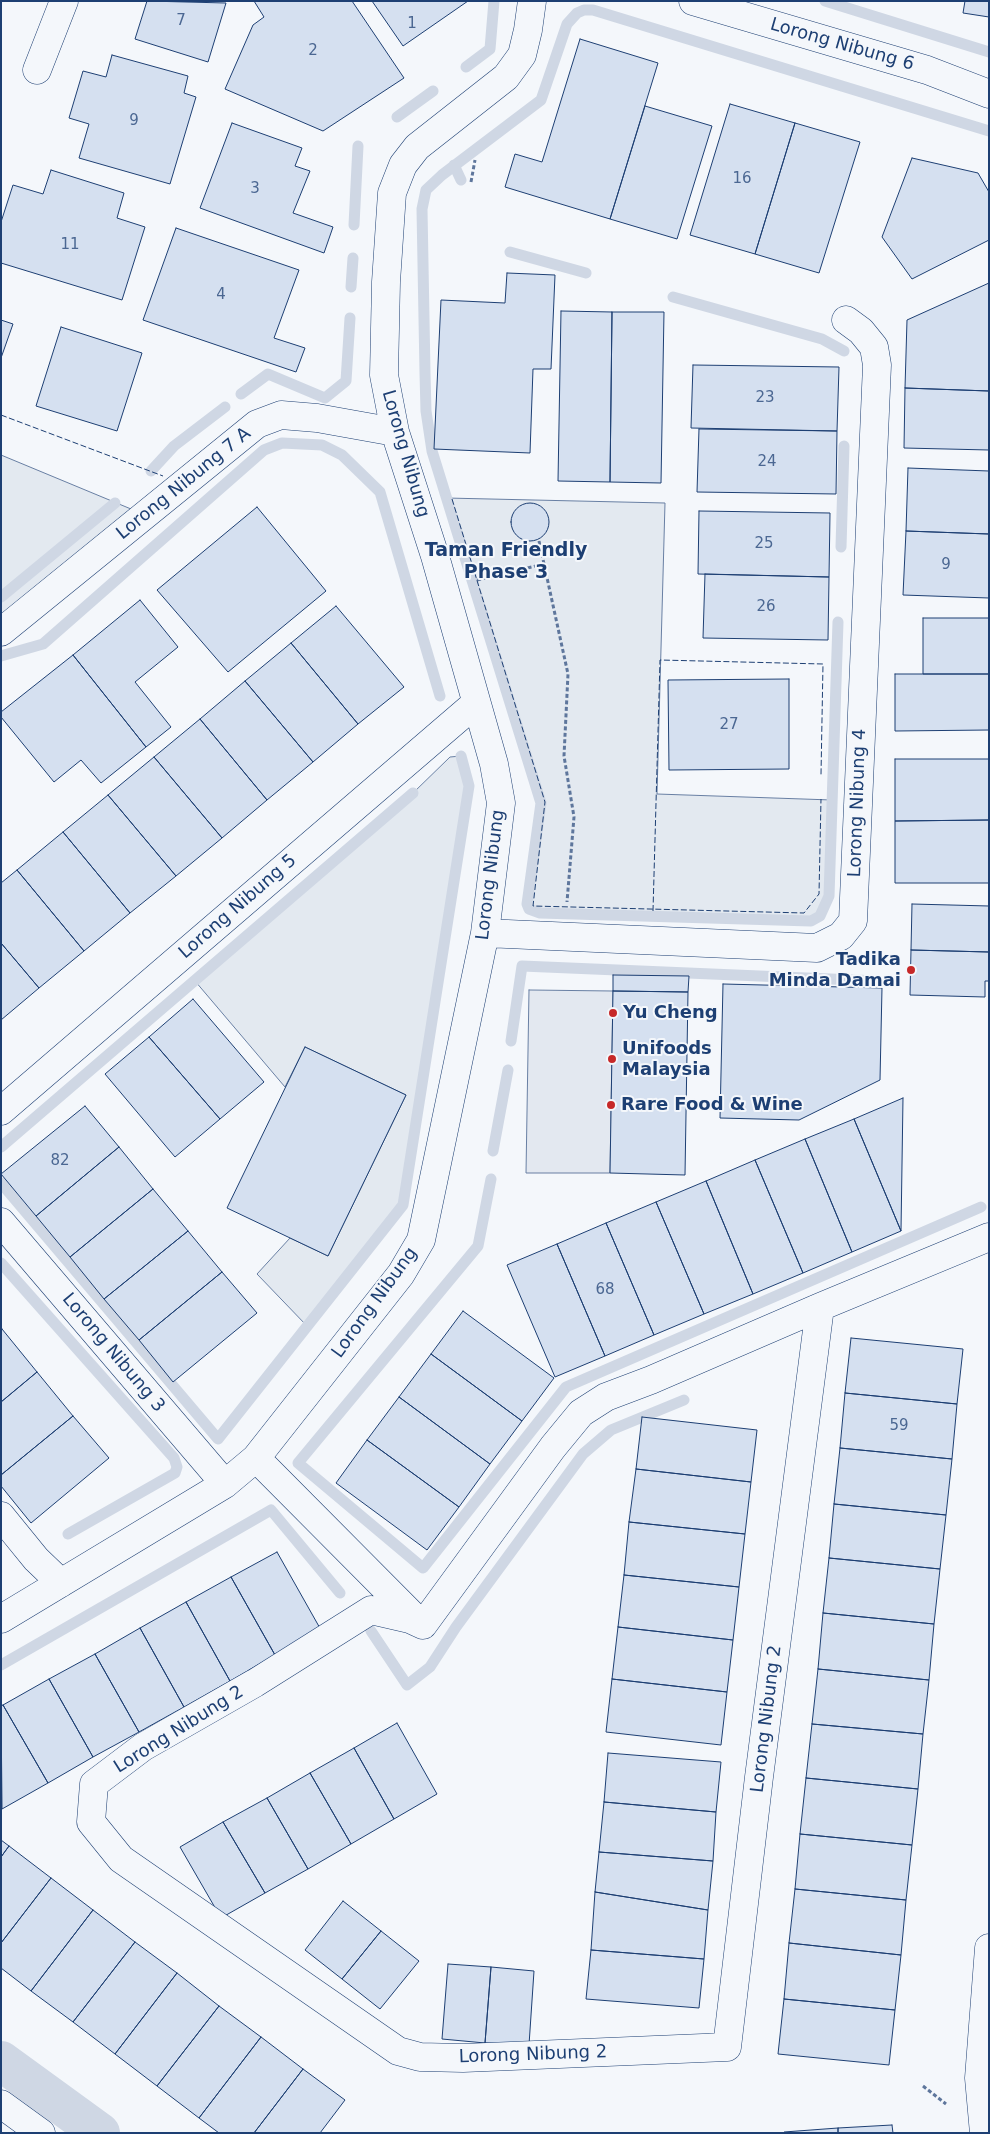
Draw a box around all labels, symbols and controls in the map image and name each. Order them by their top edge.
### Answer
house number: 7 [176,12,186,30]
street label: Lorong Nibung 6 [768,14,916,76]
house number: 1 [407,15,417,33]
house number: 2 [308,42,318,60]
house number: 9 [129,112,139,130]
house number: 16 [732,170,752,188]
house number: 3 [250,180,260,198]
house number: 11 [60,236,80,254]
house number: 4 [216,286,226,304]
street label: Lorong Nibung [377,388,433,520]
house number: 23 [755,389,775,407]
street label: Lorong Nibung 7 A [112,423,256,545]
house number: 24 [757,453,777,471]
house number: 25 [754,535,774,553]
district label: Taman Friendly Phase 3 [425,540,587,584]
house number: 9 [941,556,951,574]
house number: 26 [756,598,776,616]
house number: 27 [719,716,739,734]
street label: Lorong Nibung 4 [845,728,871,878]
street label: Lorong Nibung [472,808,510,942]
street label: Lorong Nibung 5 [175,850,301,964]
place label: Tadika Minda Damai [769,949,901,992]
marker: Tadika Minda Damai [905,964,917,976]
place label: Yu Cheng [623,1002,718,1024]
marker: Yu Cheng [607,1007,619,1019]
place label: Unifoods Malaysia [622,1038,712,1080]
marker: Unifoods Malaysia [606,1053,618,1065]
place label: Rare Food & Wine [621,1094,803,1116]
marker: Rare Food & Wine [605,1099,617,1111]
house number: 82 [50,1152,70,1170]
street label: Lorong Nibung [328,1243,422,1363]
house number: 68 [595,1281,615,1299]
street label: Lorong Nibung 3 [57,1289,169,1417]
house number: 59 [889,1417,909,1435]
street label: Lorong Nibung 2 [747,1644,787,1794]
street label: Lorong Nibung 2 [110,1681,248,1779]
street label: Lorong Nibung 2 [458,2042,608,2068]

